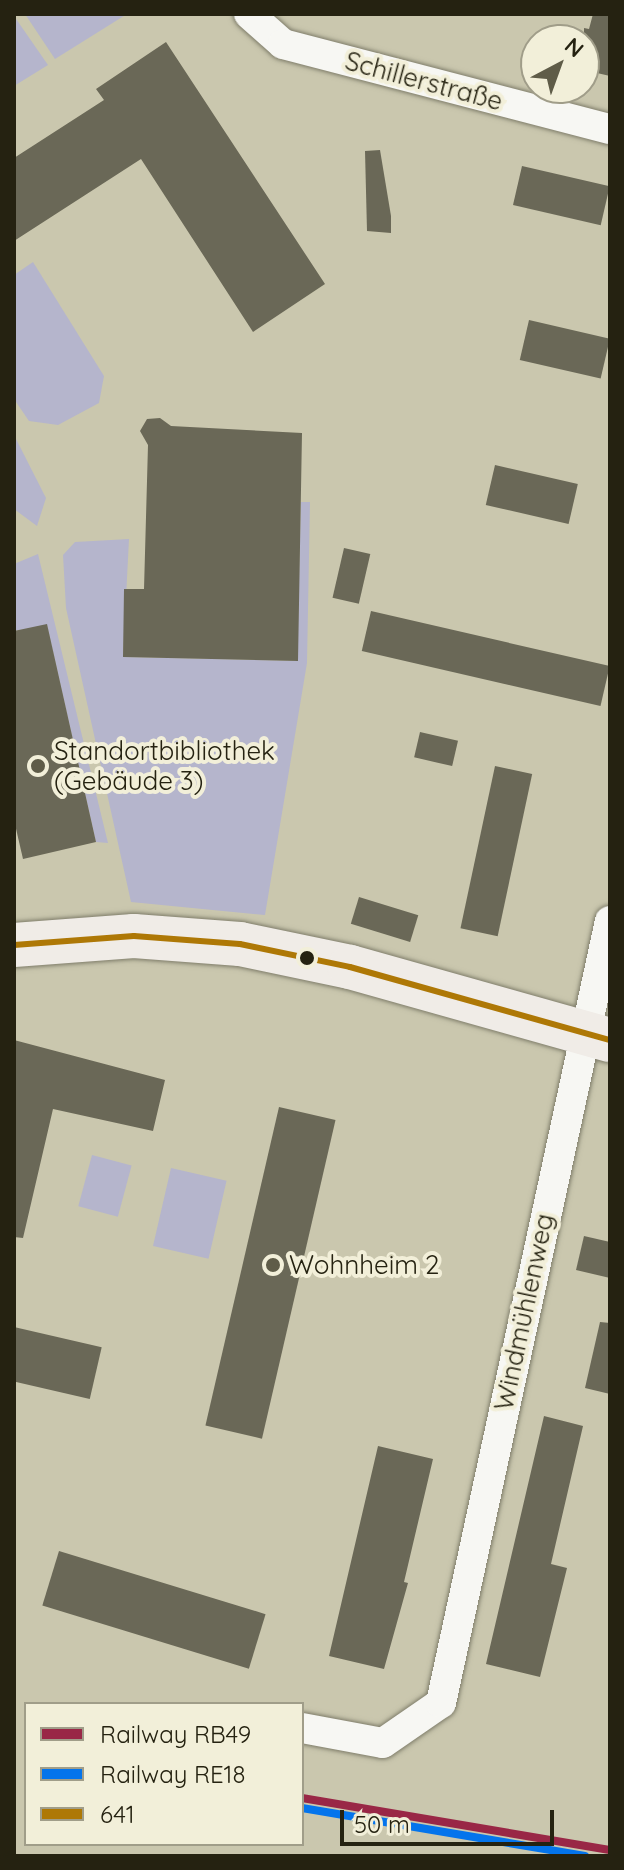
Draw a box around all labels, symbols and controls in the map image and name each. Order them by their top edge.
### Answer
north arrow [520,24,600,104]
text: N [559,32,590,63]
street label: Schillerstraße [342,45,506,117]
place label: Standortbibliothek (Gebäude 3) [54,735,275,796]
marker: Standortbibliothek (Gebäude 3) [29,757,47,775]
unlabelled marker [299,950,315,966]
street label: Windmühlenweg [488,1211,560,1413]
place label: Wohnheim 2 [289,1249,439,1281]
marker: Wohnheim 2 [264,1256,282,1274]
legend [24,1702,304,1846]
text: Railway RB49 [100,1719,251,1749]
text: Railway RE18 [100,1759,245,1789]
scale bar [344,1794,558,1844]
text: 641 [100,1799,135,1829]
text: 50 m [354,1809,410,1839]

